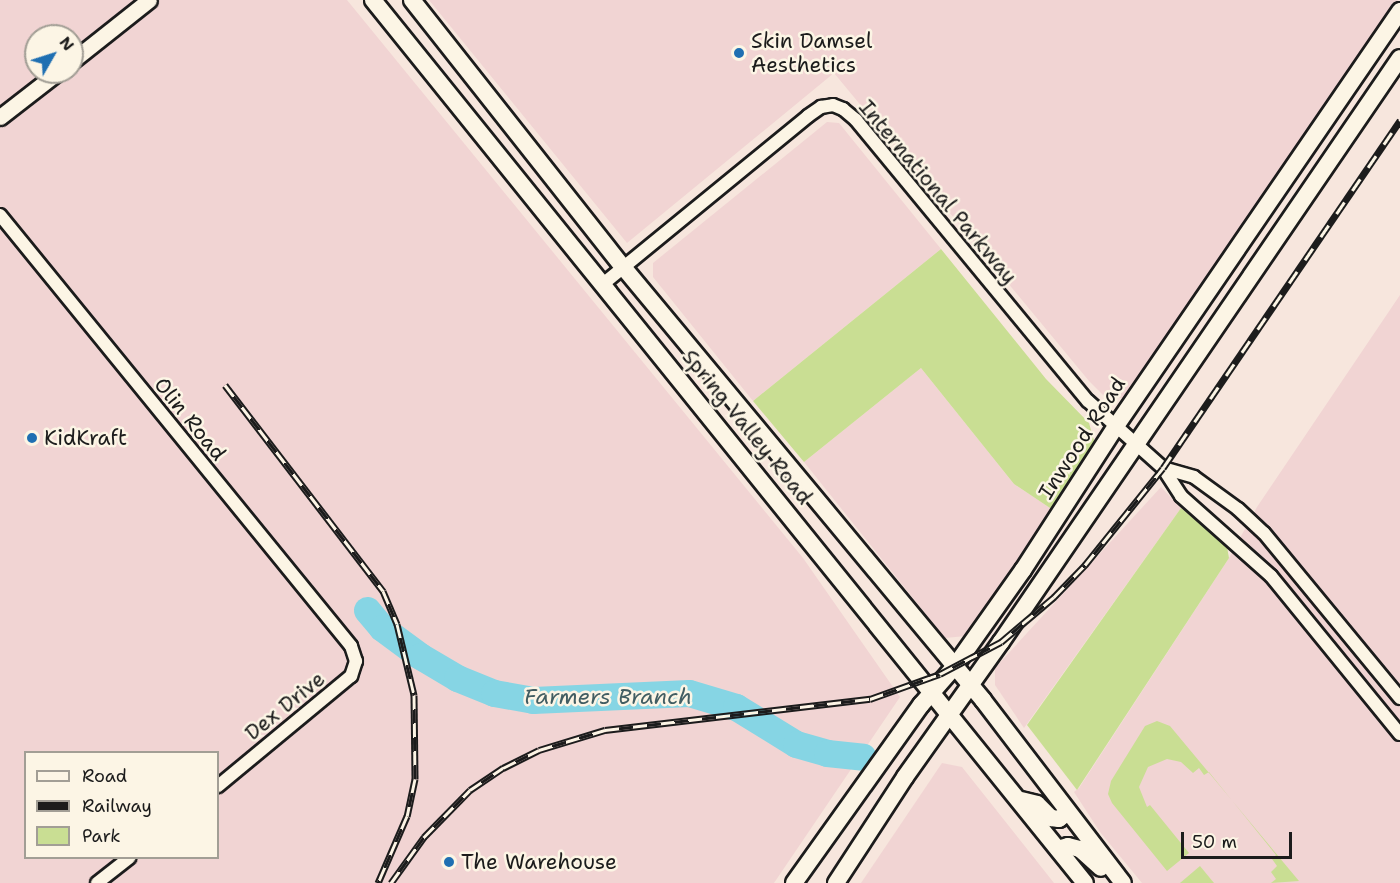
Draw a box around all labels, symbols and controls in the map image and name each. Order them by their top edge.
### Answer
north arrow [24,24,84,84]
place label: Skin Damsel Aesthetics [751,28,872,78]
text: N [55,32,79,55]
marker: Skin Damsel Aesthetics [732,46,746,60]
street label: International Parkway [854,95,1022,289]
street label: Spring Valley Road [677,345,817,509]
street label: Olin Road [149,372,231,466]
street label: Inwood Road [1033,372,1131,504]
place label: KidKraft [44,425,127,451]
marker: KidKraft [25,431,39,445]
street label: Dex Drive [240,666,330,746]
water label: Farmers Branch [524,684,692,710]
legend [24,751,219,859]
text: Road [82,764,127,788]
text: Railway [82,794,152,818]
scale bar [1184,820,1295,858]
text: Park [82,824,121,848]
text: 50 m [1192,830,1237,854]
place label: The Warehouse [461,849,617,875]
marker: The Warehouse [442,855,456,869]

